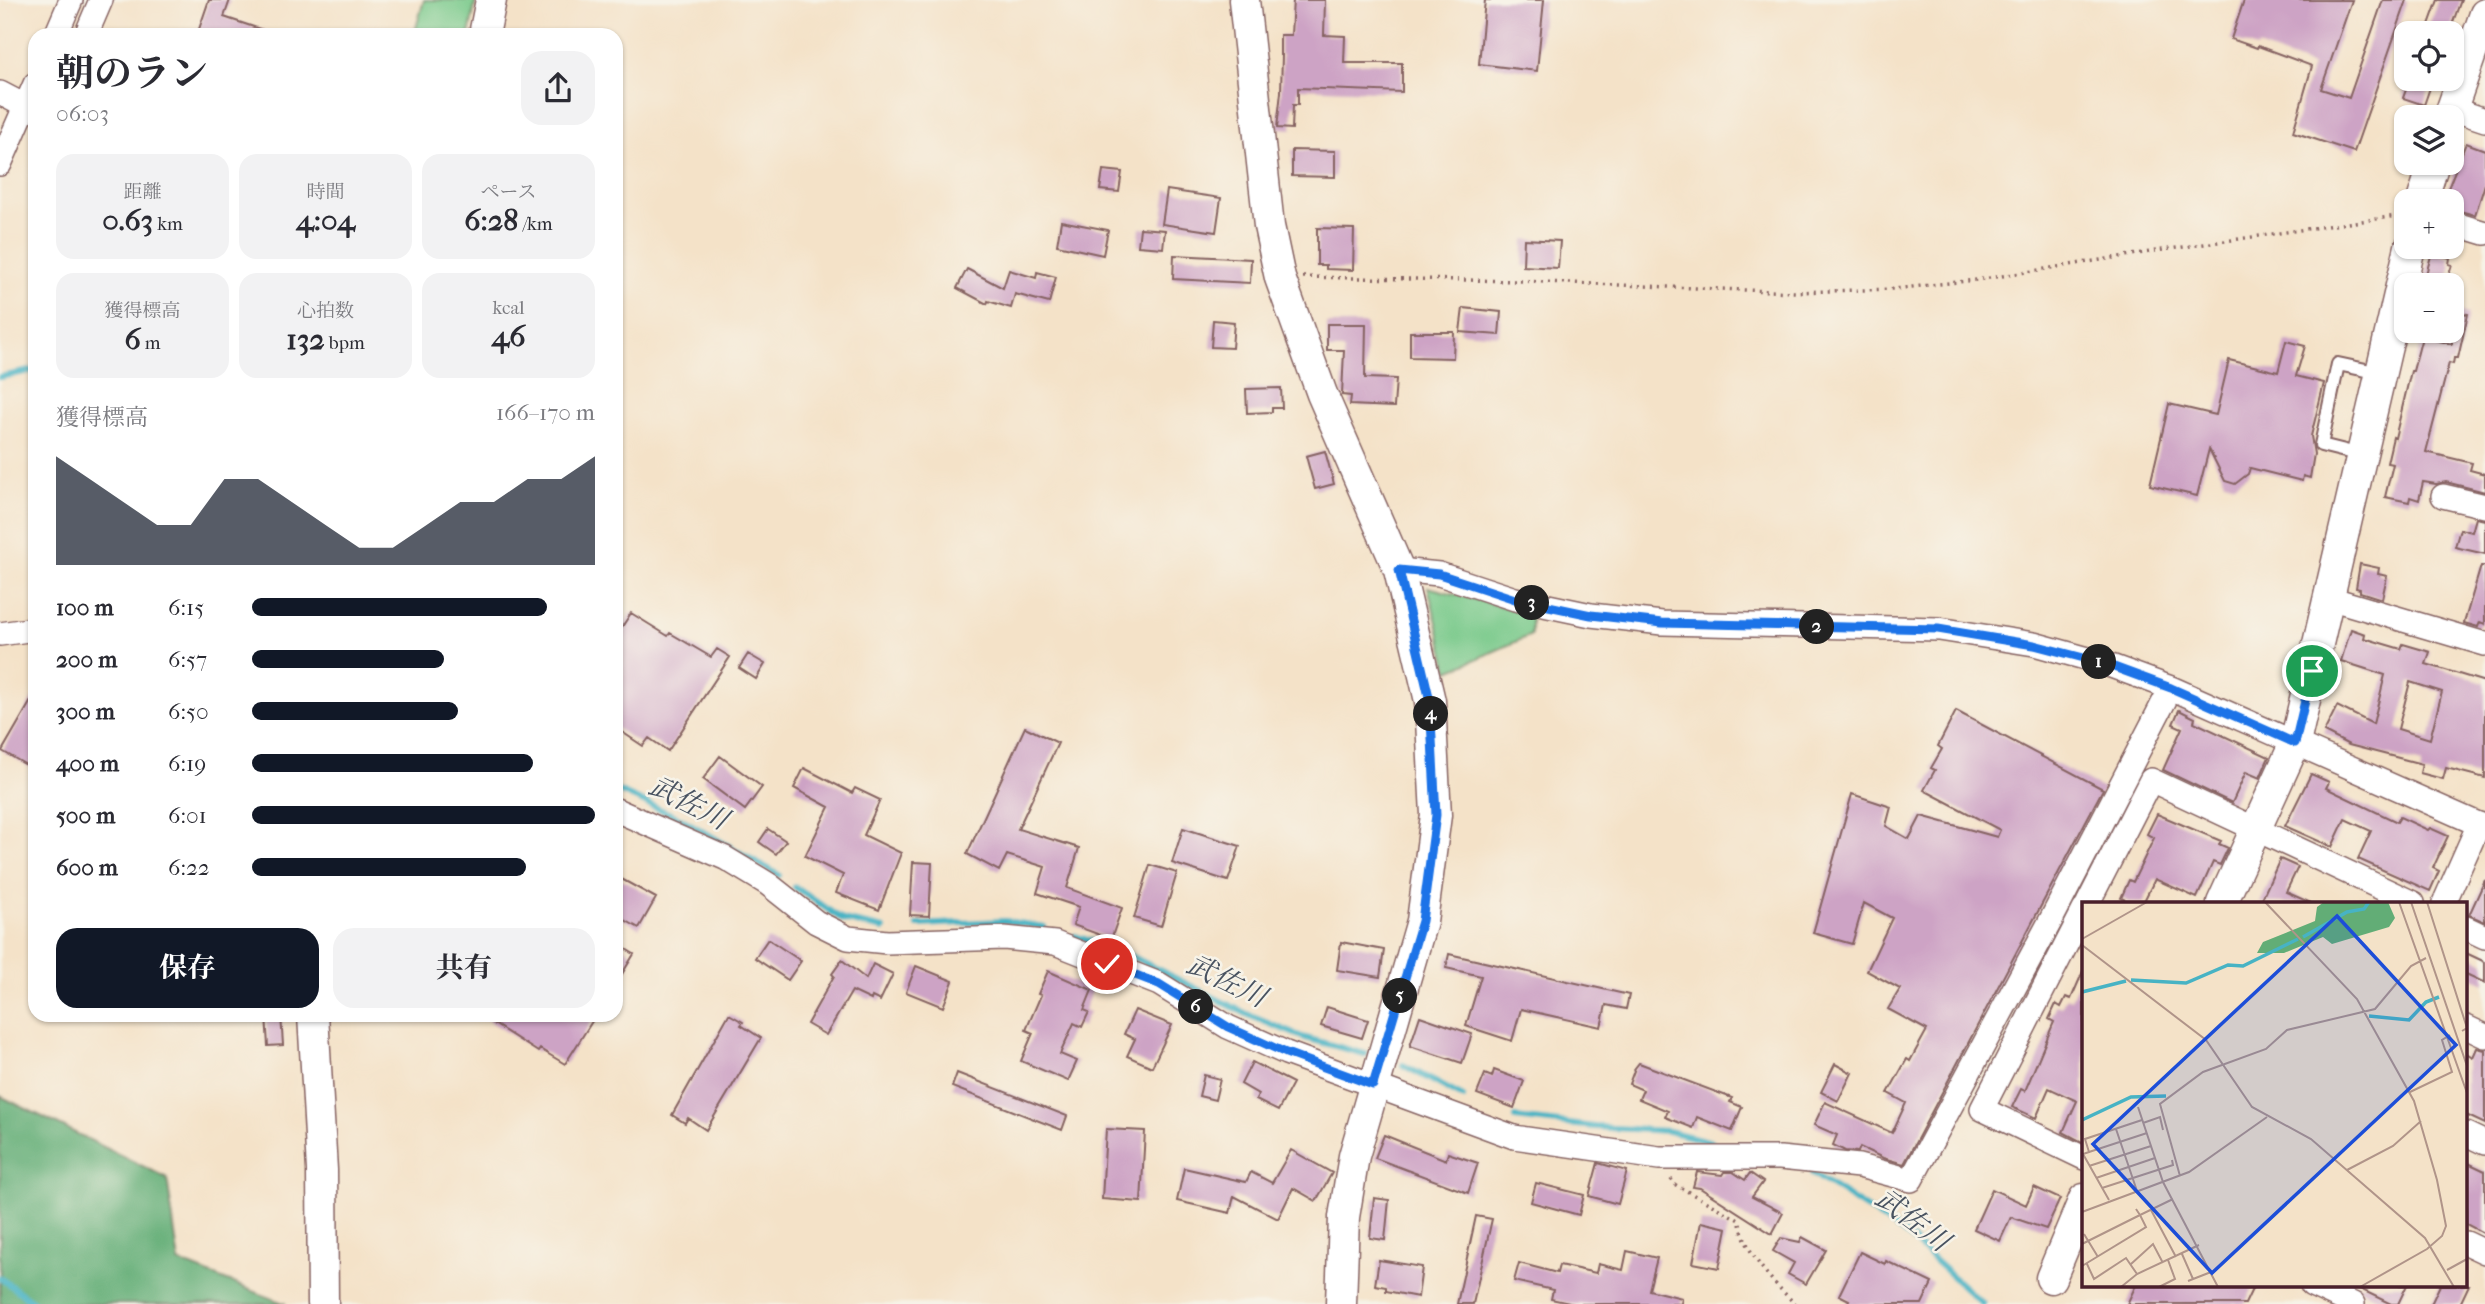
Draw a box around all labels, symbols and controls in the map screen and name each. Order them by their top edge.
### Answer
map controls [2394,21,2464,343]
button: locate [2394,21,2464,91]
text: 朝のラン [56,51,208,96]
button: share [521,51,595,125]
text: 06:03 [56,100,109,127]
button: layers [2394,105,2464,175]
text: 距離 [123,181,162,203]
text: 時間 [306,181,345,203]
text: ペース [480,181,537,203]
button: + [2394,189,2464,259]
text: 0.63 [102,203,153,238]
text: 4:04 [296,203,355,238]
text: 6:28 [464,203,518,238]
text: km [153,213,183,235]
text: /km [518,213,553,235]
button: − [2394,273,2464,343]
text: kcal [493,297,524,319]
text: 獲得標高 [104,300,181,322]
text: 心拍数 [297,300,354,322]
text: 46 [492,319,525,354]
text: 6 [124,322,141,357]
text: 132 [286,322,325,357]
text: m [141,332,161,354]
text: bpm [325,332,365,354]
text: 166–170 m [496,399,595,426]
text: 獲得標高 [56,404,148,431]
pin: 3 [1514,586,1550,620]
text: 3 [1528,591,1535,613]
text: 100 m [56,594,114,621]
text: 6:15 [168,594,204,621]
pin: 2 [1800,610,1834,644]
text: 2 [1812,615,1821,637]
pin [2282,641,2342,701]
pin: 1 [2082,644,2116,680]
text: 200 m [56,646,117,673]
text: 6:57 [168,646,207,673]
text: 1 [2095,650,2102,672]
icon: arrive [2293,652,2331,690]
pin: 4 [1414,696,1448,732]
text: 300 m [56,698,115,725]
text: 6:50 [168,698,209,725]
text: 4 [1425,702,1436,724]
text: 400 m [56,750,119,777]
text: 6:19 [168,750,206,777]
water label: 武佐川 [644,769,736,838]
text: 500 m [56,802,115,829]
text: 6:01 [168,802,207,829]
text: 600 m [56,854,118,881]
text: 6:22 [168,854,210,881]
inset map [2082,902,2468,1286]
button: 保存 [56,928,319,1008]
button: 共有 [333,928,595,1008]
pin [1077,934,1137,994]
icon: check [1088,945,1126,983]
water label: 武佐川 [1182,947,1274,1015]
pin: 5 [1382,978,1418,1014]
text: 5 [1395,984,1404,1006]
pin: 6 [1178,990,1214,1024]
text: 6 [1190,995,1201,1017]
water label: 武佐川 [1869,1181,1959,1260]

